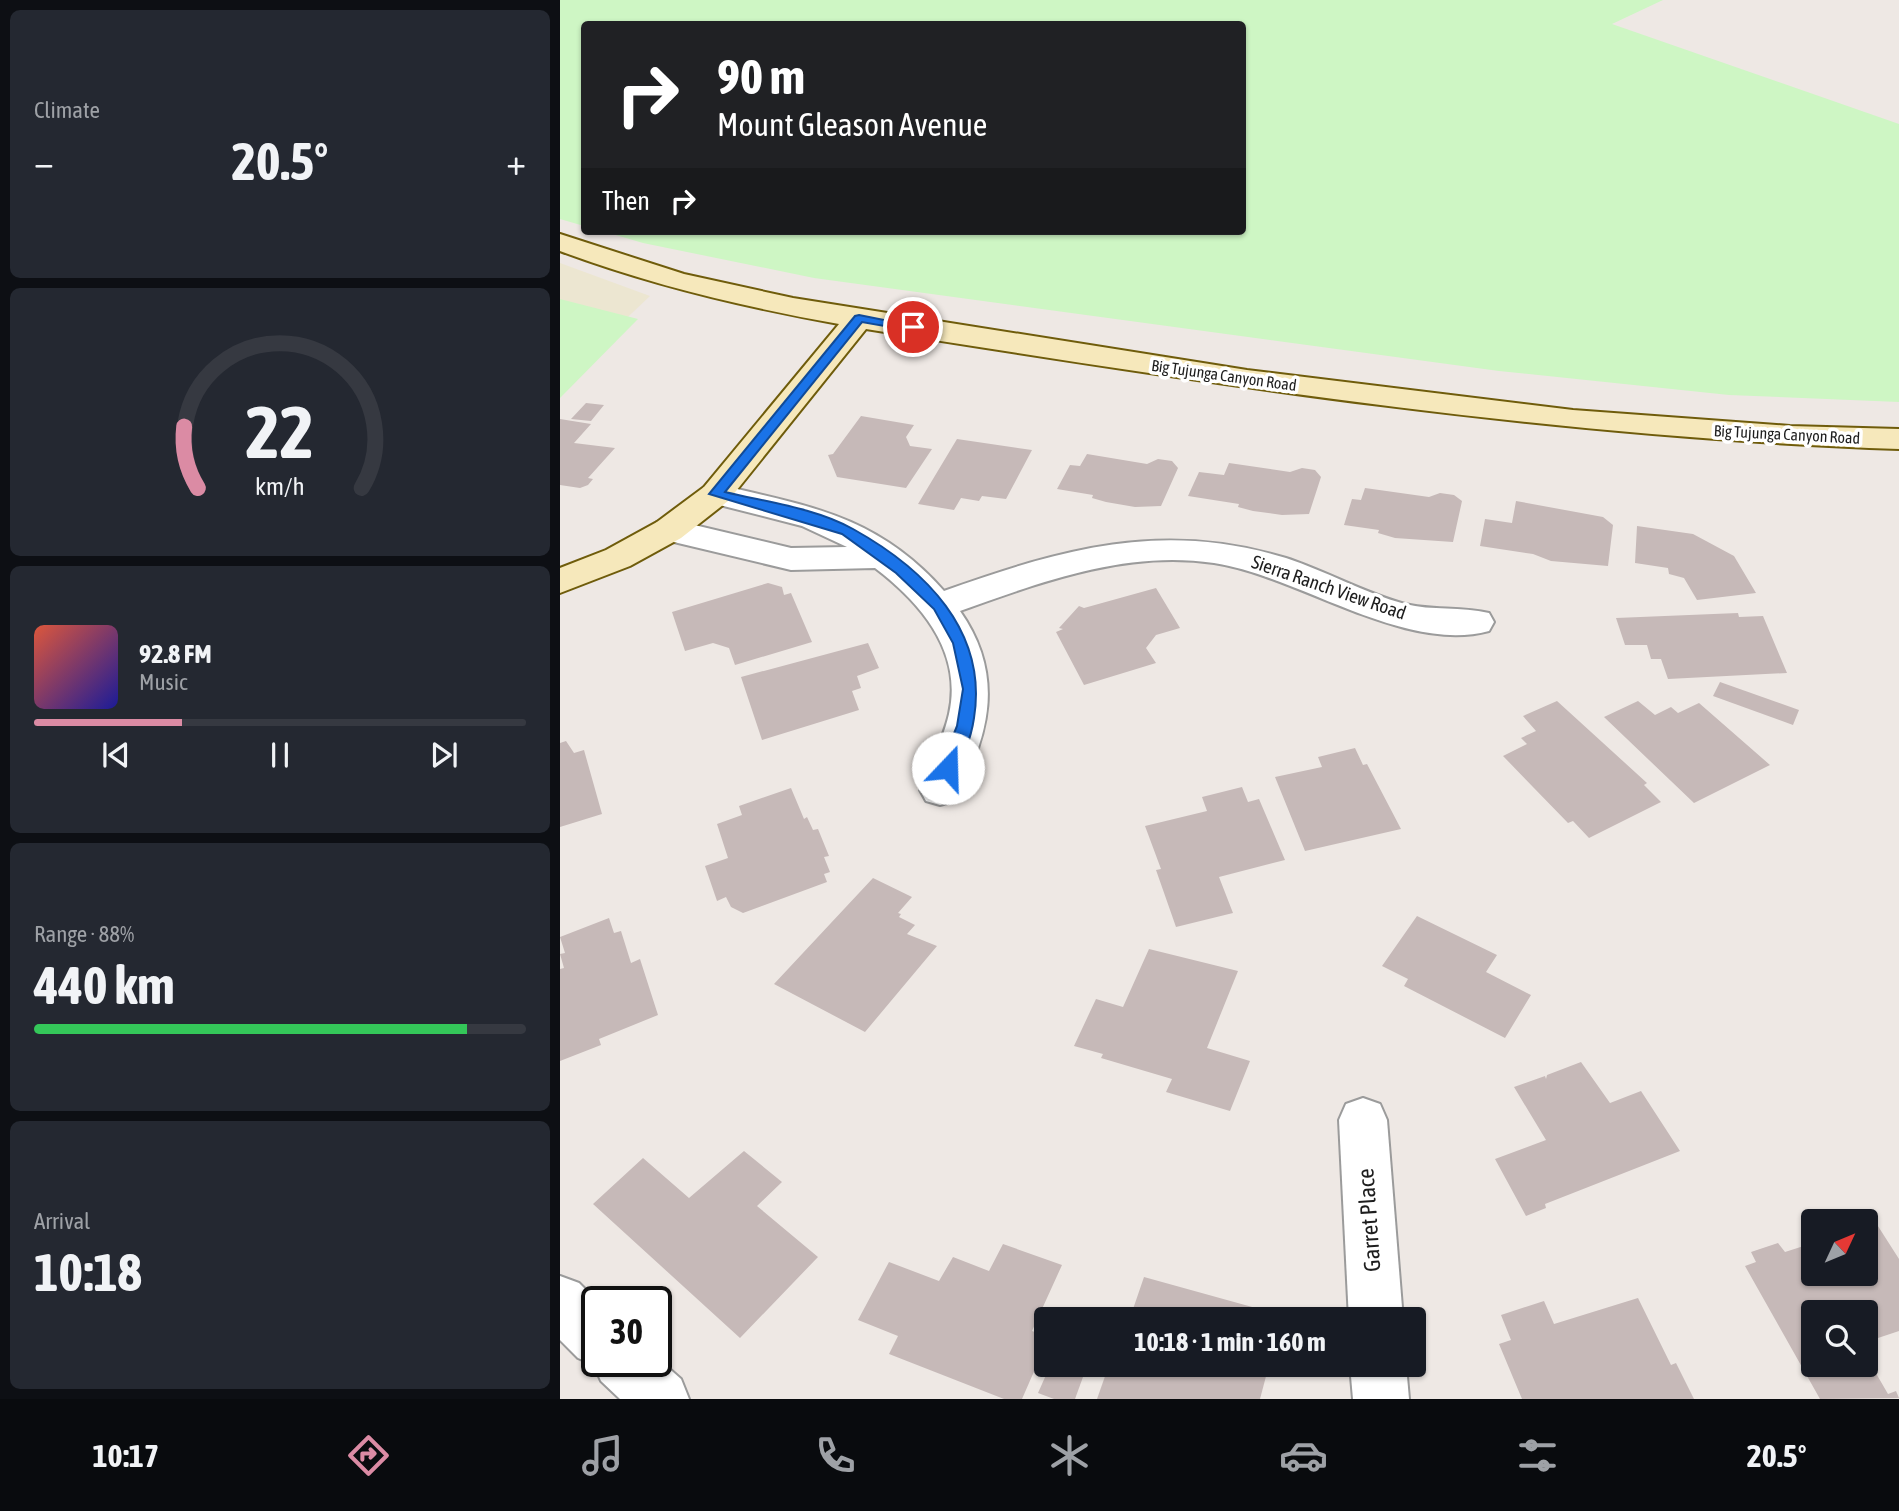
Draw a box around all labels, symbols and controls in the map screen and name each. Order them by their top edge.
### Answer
text: 90 m [717,48,805,104]
icon: right [602,49,693,140]
text: Climate [34,97,100,123]
text: Mount Gleason Avenue [717,106,987,143]
text: 20.5° [232,131,328,191]
text: − [34,140,54,183]
text: + [506,140,526,183]
icon: right [664,182,702,220]
text: Then [602,186,650,216]
pin [883,297,943,357]
icon: arrive [894,308,932,346]
street label: Big Tujunga Canyon Road [1150,356,1298,395]
text: 22 [246,390,314,473]
street label: Big Tujunga Canyon Road [1713,421,1861,448]
text: km/h [255,471,305,499]
street label: Sierra Ranch View Road [1249,550,1409,624]
text: 92.8 FM [139,639,212,669]
text: Music [139,669,187,695]
position arrow [911,731,985,805]
icon: previous [97,736,135,774]
icon: pause [261,736,299,774]
icon: next [425,736,463,774]
text: Range · 88% [34,921,134,947]
text: 440 km [34,955,175,1015]
street label: Garret Place [1352,1167,1386,1273]
text: Arrival [34,1208,90,1234]
north arrow [1801,1209,1878,1286]
map controls [1801,1209,1878,1377]
text: 10:18 [34,1242,142,1302]
speed limit sign: 30 [581,1286,672,1377]
button: search [1801,1300,1878,1377]
text: 10:18 · 1 min · 160 m [1134,1327,1326,1357]
icon: directions [344,1431,393,1480]
icon: music [578,1431,627,1480]
icon: phone [811,1431,860,1480]
icon: climate [1045,1431,1094,1480]
icon: car [1279,1431,1328,1480]
icon: filters [1513,1431,1562,1480]
text: 10:17 [92,1437,159,1474]
text: 20.5° [1747,1437,1806,1474]

